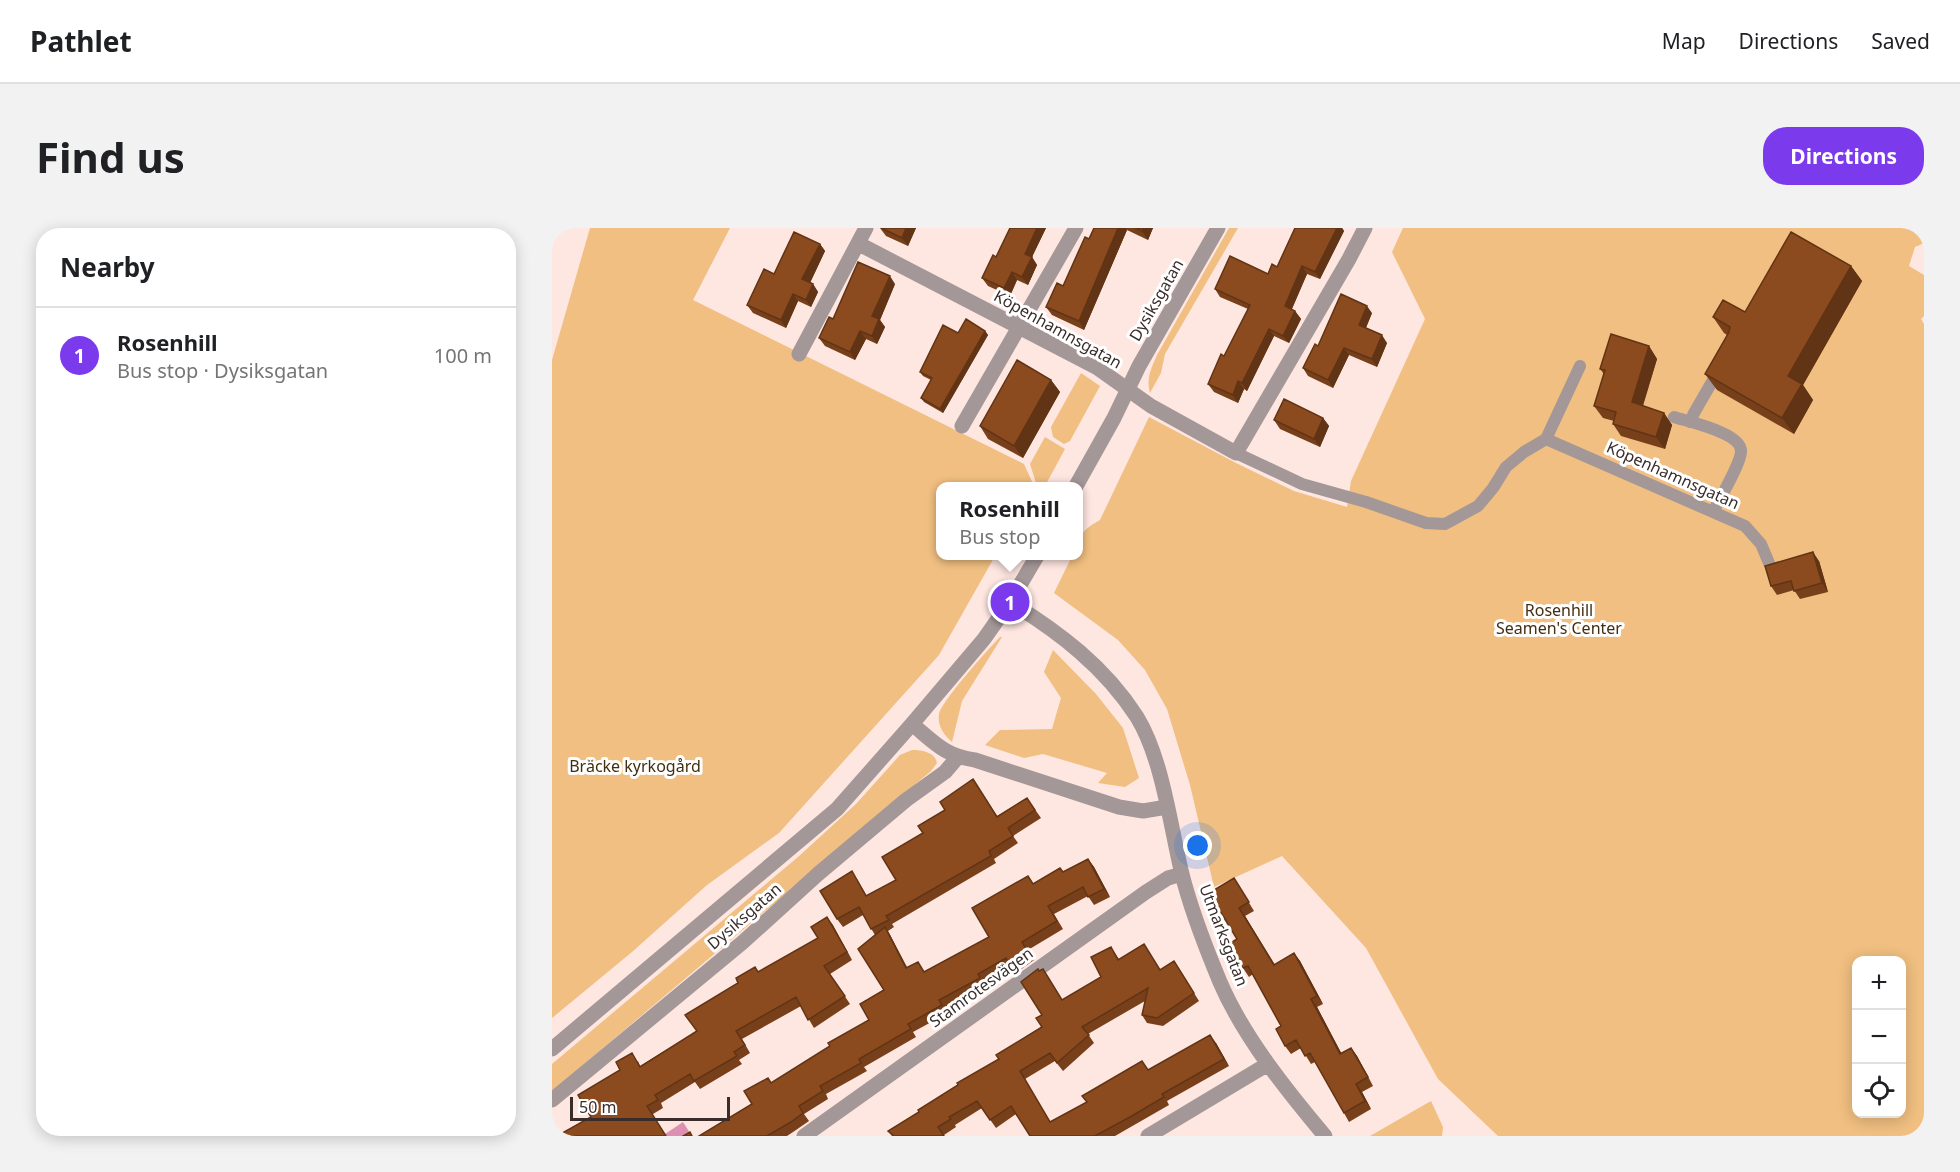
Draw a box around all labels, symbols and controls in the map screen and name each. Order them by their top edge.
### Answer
text: Pathlet [30,22,132,60]
text: Map [1662,27,1706,55]
text: Directions [1739,27,1838,55]
text: Saved [1871,27,1930,55]
button: Directions [1763,127,1924,185]
text: Find us [36,128,185,185]
text: Nearby [60,249,155,285]
street label: Dysiksgatan [1124,255,1188,345]
street label: Köpenhamnsgatan [990,285,1126,373]
text: Rosenhill [117,327,218,357]
text: 1 [74,342,85,369]
text: 100 m [434,342,492,369]
text: Bus stop · Dysiksgatan [117,357,328,384]
street label: Köpenhamnsgatan [1603,436,1743,514]
popup [936,482,1083,560]
text: Rosenhill [959,493,1060,523]
text: Bus stop [959,523,1041,550]
pin: 1 [990,580,1030,625]
park label: Rosenhill Seamen's Center [1496,599,1622,639]
park label: Bräcke kyrkogård [569,755,701,777]
your location [1183,831,1212,860]
street label: Dysiksgatan [702,878,786,954]
street label: Utmarksgatan [1194,881,1254,989]
street label: Stamrotesvägen [925,942,1037,1032]
map controls [1852,956,1906,1118]
button: + [1852,956,1906,1010]
button: − [1852,1010,1906,1064]
button: locate [1852,1064,1906,1118]
scale bar [570,1094,730,1122]
text: 50 m [579,1096,616,1118]

